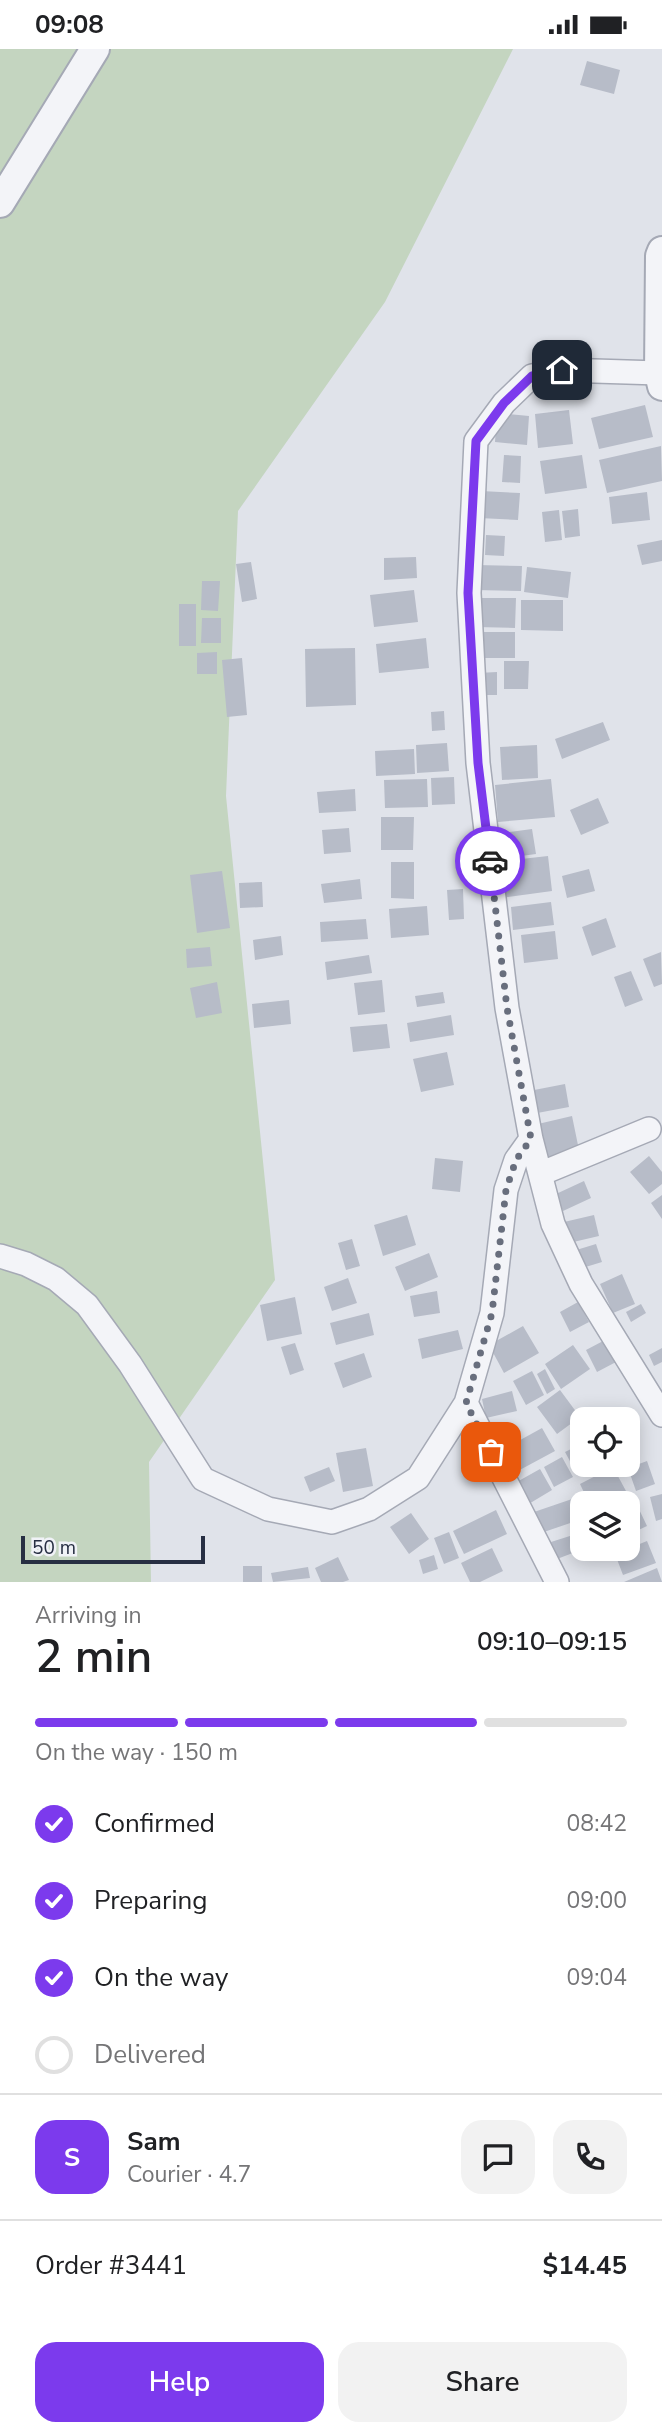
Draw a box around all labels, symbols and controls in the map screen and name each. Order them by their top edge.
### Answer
text: 09:08 [35,7,104,42]
pin [532,340,592,400]
icon: home [543,351,581,389]
courier [455,826,525,896]
icon: car [471,842,509,880]
map controls [570,1407,640,1561]
button: locate [570,1407,640,1477]
pin [461,1422,521,1482]
icon: bag [472,1433,510,1471]
button: layers [570,1491,640,1561]
scale bar [21,1533,205,1565]
text: 50 m [32,1535,76,1561]
text: Arriving in [35,1600,142,1631]
text: 09:10–09:15 [477,1624,627,1659]
text: 2 min [35,1625,152,1688]
text: On the way · 150 m [35,1737,238,1768]
icon: check [35,1805,73,1843]
text: Confirmed [94,1806,215,1841]
text: 08:42 [567,1808,627,1839]
icon: check [35,1882,73,1920]
text: Preparing [94,1883,207,1918]
text: 09:00 [567,1885,627,1916]
icon: check [35,1959,73,1997]
text: On the way [94,1960,228,1995]
text: 09:04 [567,1962,627,1993]
text: Delivered [94,2037,206,2072]
button: chat [461,2120,535,2194]
button: phone [553,2120,627,2194]
text: Sam [127,2124,180,2159]
text: S [64,2140,80,2175]
text: Courier · 4.7 [127,2159,251,2190]
text: Order #3441 [35,2248,187,2283]
text: $14.45 [543,2248,627,2283]
button: Help [35,2342,324,2422]
button: Share [338,2342,627,2422]

